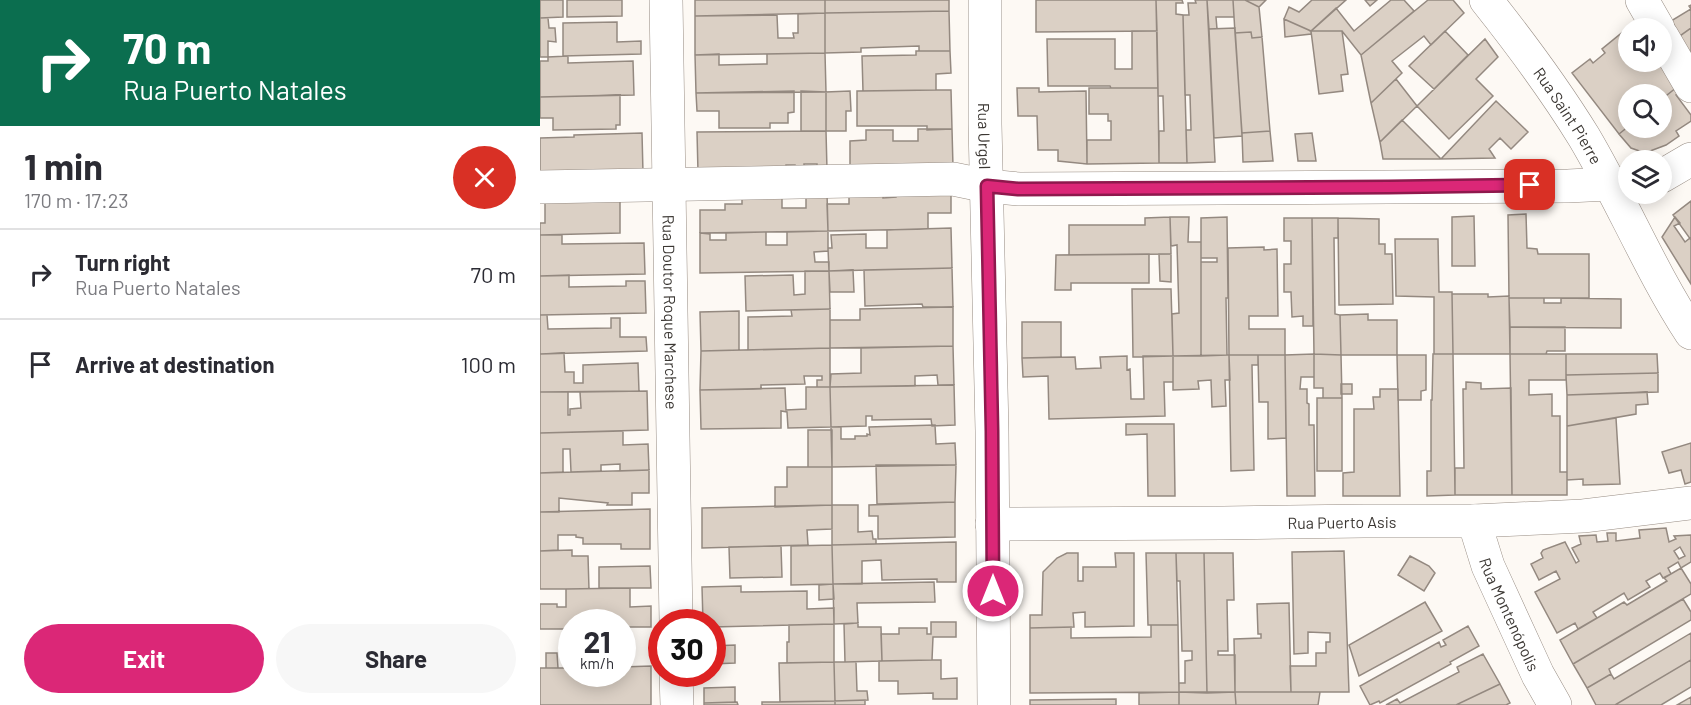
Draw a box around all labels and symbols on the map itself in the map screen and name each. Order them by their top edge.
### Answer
street label: Rua Saint Pierre [1531,63,1607,167]
street label: Rua Urgel [975,103,996,169]
pin [1504,159,1555,210]
street label: Rua Doutor Roque Marchese [660,214,682,410]
street label: Rua Puerto Asis [1287,511,1397,532]
street label: Rua Montenópolis [1476,555,1544,674]
position arrow [961,559,1025,623]
speed limit sign: 30 [648,609,726,687]

